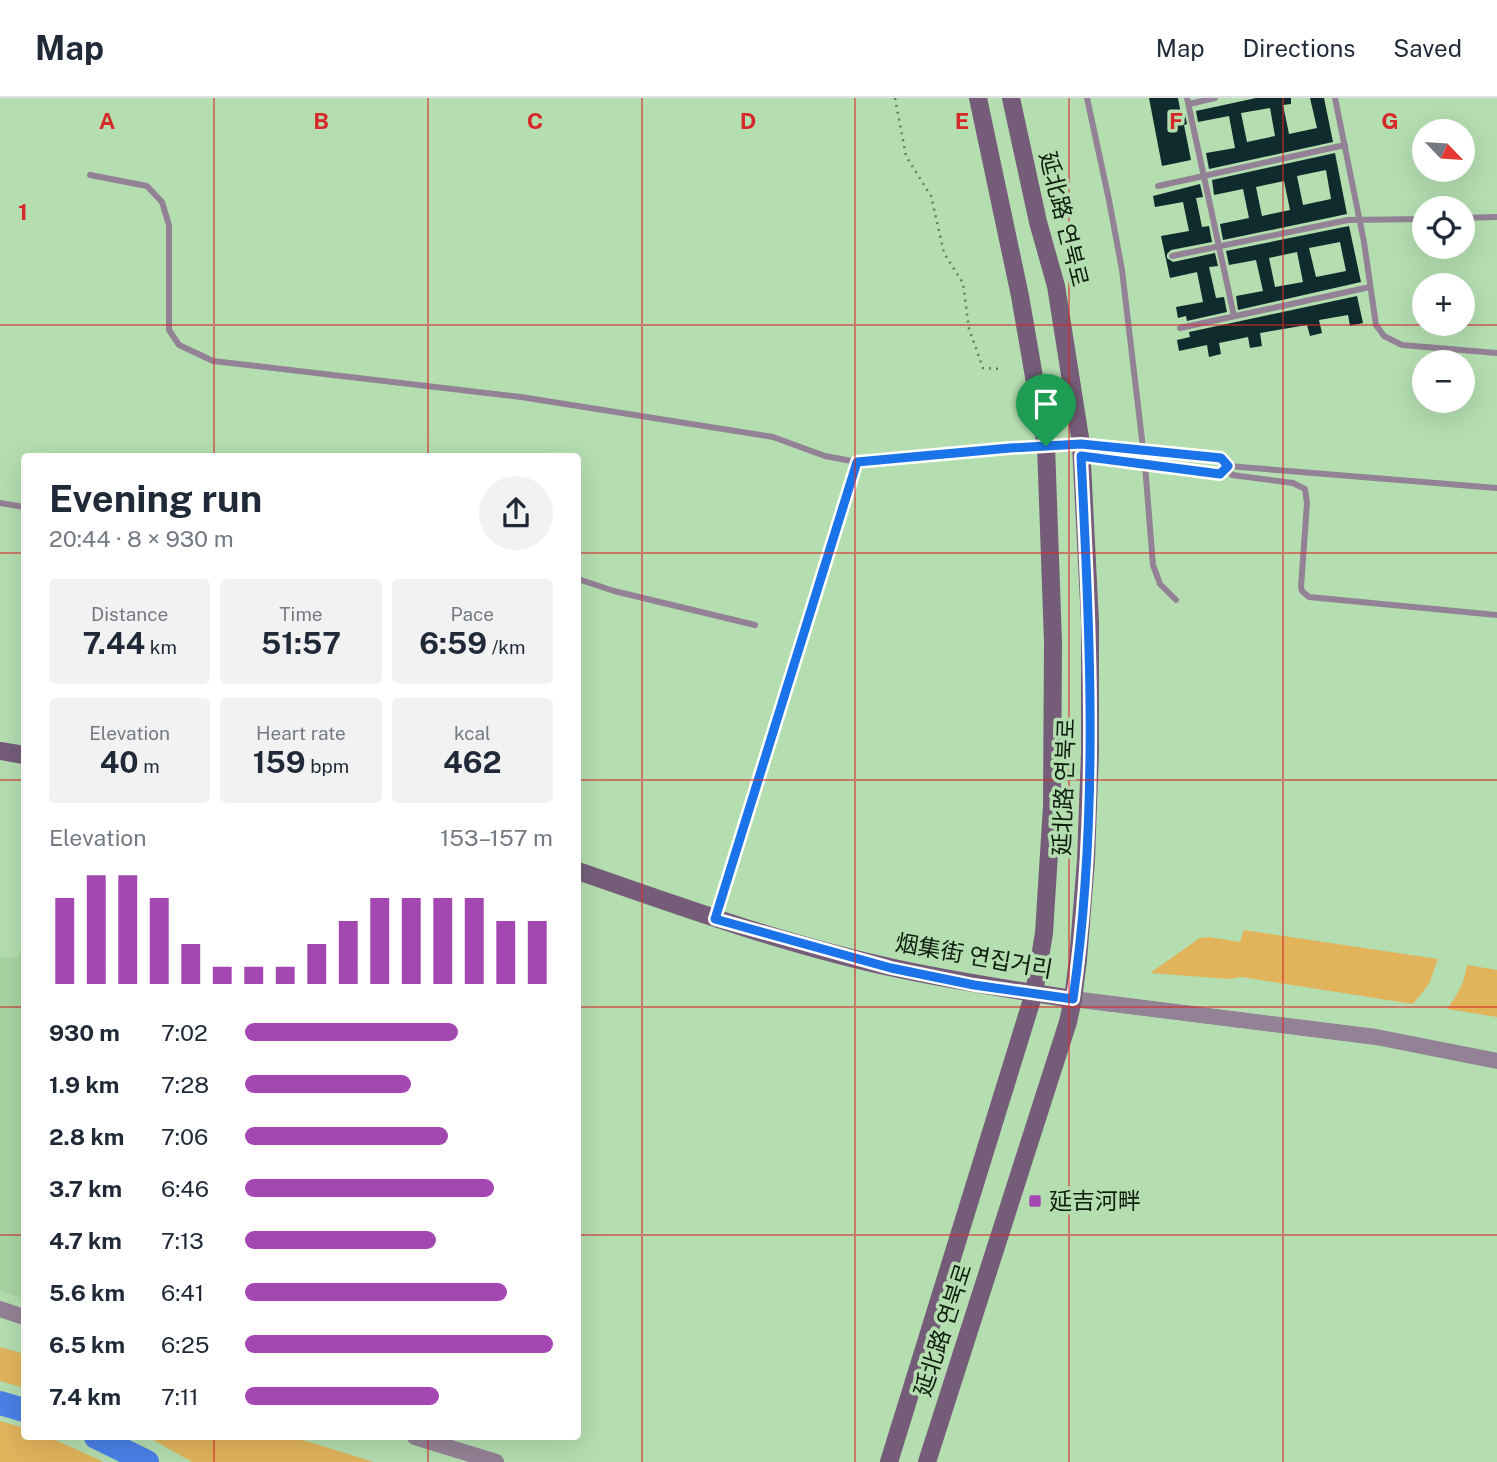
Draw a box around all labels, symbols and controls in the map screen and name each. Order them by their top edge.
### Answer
text: Map [35,29,104,67]
text: Map [1156,34,1205,62]
text: Directions [1243,34,1355,62]
text: Saved [1393,34,1462,62]
text: A [99,107,116,134]
text: B [313,107,329,134]
text: C [527,107,543,134]
text: D [740,107,756,134]
text: E [955,107,969,134]
text: F [1169,107,1183,134]
text: G [1381,107,1399,134]
north arrow [1412,119,1475,182]
map controls [1412,119,1475,413]
street label: 延北路 연북로 [1035,149,1094,289]
button: locate [1412,196,1475,259]
text: 1 [18,198,28,225]
button: + [1412,273,1475,336]
button: − [1412,350,1475,413]
pin [1016,374,1076,446]
icon: arrive [1027,385,1065,423]
text: Evening run [49,476,262,521]
button: share [479,476,553,550]
text: 20:44 · 8 × 930 m [49,525,234,552]
text: Distance [91,603,168,625]
text: Time [279,603,323,625]
text: Pace [451,603,494,625]
text: 7.44 [82,625,145,661]
text: 51:57 [261,625,341,661]
text: 6:59 [419,625,487,661]
text: km [145,636,177,658]
text: /km [487,636,525,658]
street label: 延北路 연북로 [1048,718,1079,856]
text: Elevation [89,722,170,744]
text: Heart rate [256,722,346,744]
text: kcal [454,722,491,744]
text: 40 [100,744,139,780]
text: 159 [253,744,306,780]
text: 462 [443,744,502,780]
text: m [139,755,160,777]
text: bpm [306,755,349,777]
text: Elevation [49,824,147,851]
text: 153–157 m [440,824,553,851]
street label: 烟集街 연집거리 [893,928,1055,983]
text: 930 m [49,1019,120,1046]
text: 7:02 [161,1019,208,1046]
text: 1.9 km [49,1071,119,1098]
text: 7:28 [161,1071,209,1098]
text: 2.8 km [49,1123,124,1150]
text: 7:06 [161,1123,208,1150]
text: 3.7 km [49,1175,122,1202]
text: 6:46 [161,1175,209,1202]
place label: 延吉河畔 [1049,1187,1141,1214]
marker: 延吉河畔 [1027,1193,1043,1209]
text: 4.7 km [49,1227,122,1254]
text: 7:13 [161,1227,204,1254]
street label: 延北路 연북로 [908,1260,977,1400]
text: 5.6 km [49,1279,125,1306]
text: 6:41 [161,1279,204,1306]
text: 6.5 km [49,1331,125,1358]
text: 6:25 [161,1331,209,1358]
text: 7.4 km [49,1383,121,1410]
text: 7:11 [161,1383,199,1410]

